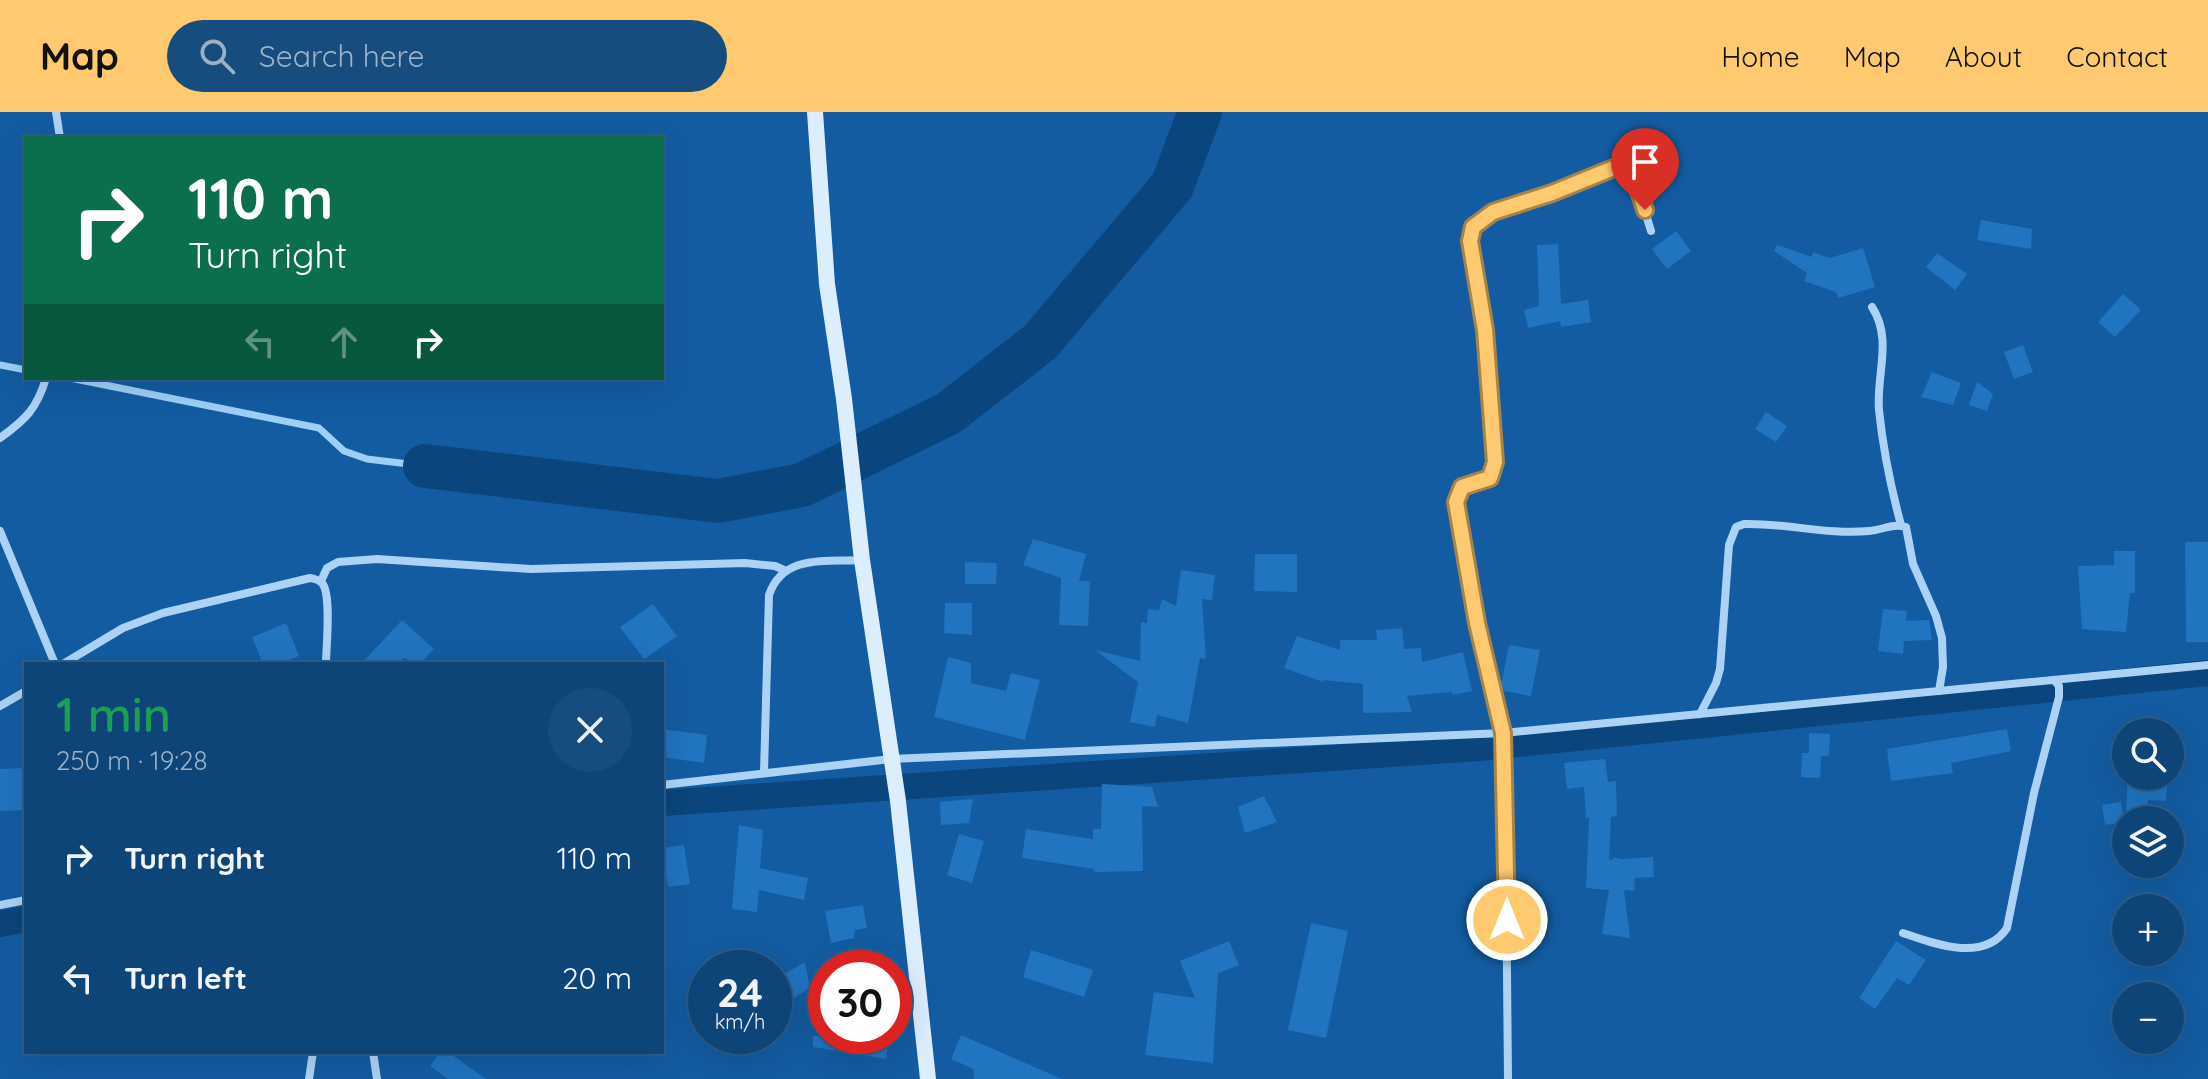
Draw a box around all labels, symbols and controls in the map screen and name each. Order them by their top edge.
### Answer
search box [167,20,727,92]
text: Map [40,32,119,80]
icon: search [195,34,239,78]
text: Search here [259,37,424,75]
text: Home [1721,39,1800,74]
text: Map [1844,39,1901,74]
text: About [1945,39,2022,74]
text: Contact [2066,39,2168,74]
pin [1611,128,1679,210]
icon: arrive [1623,140,1667,184]
text: 110 m [188,163,333,233]
icon: right [56,168,160,272]
text: Turn right [188,232,347,277]
icon: left [238,320,282,364]
icon: ahead [322,320,366,364]
icon: right [406,320,450,364]
text: 1 min [56,684,171,744]
button: close [548,688,632,772]
map controls [2112,718,2184,1054]
button: search [2112,718,2184,790]
text: 250 m · 19:28 [56,744,208,777]
button: layers [2112,806,2184,878]
icon: right [56,836,100,880]
text: Turn right [124,839,265,877]
text: 110 m [556,839,632,877]
position arrow [1465,878,1549,962]
button: + [2112,894,2184,966]
speed limit sign: 30 [808,950,912,1054]
icon: left [56,956,100,1000]
text: Turn left [124,959,247,997]
text: 20 m [562,959,632,997]
text: 24 [717,967,763,1017]
button: − [2112,982,2184,1054]
text: km/h [715,1009,765,1034]

